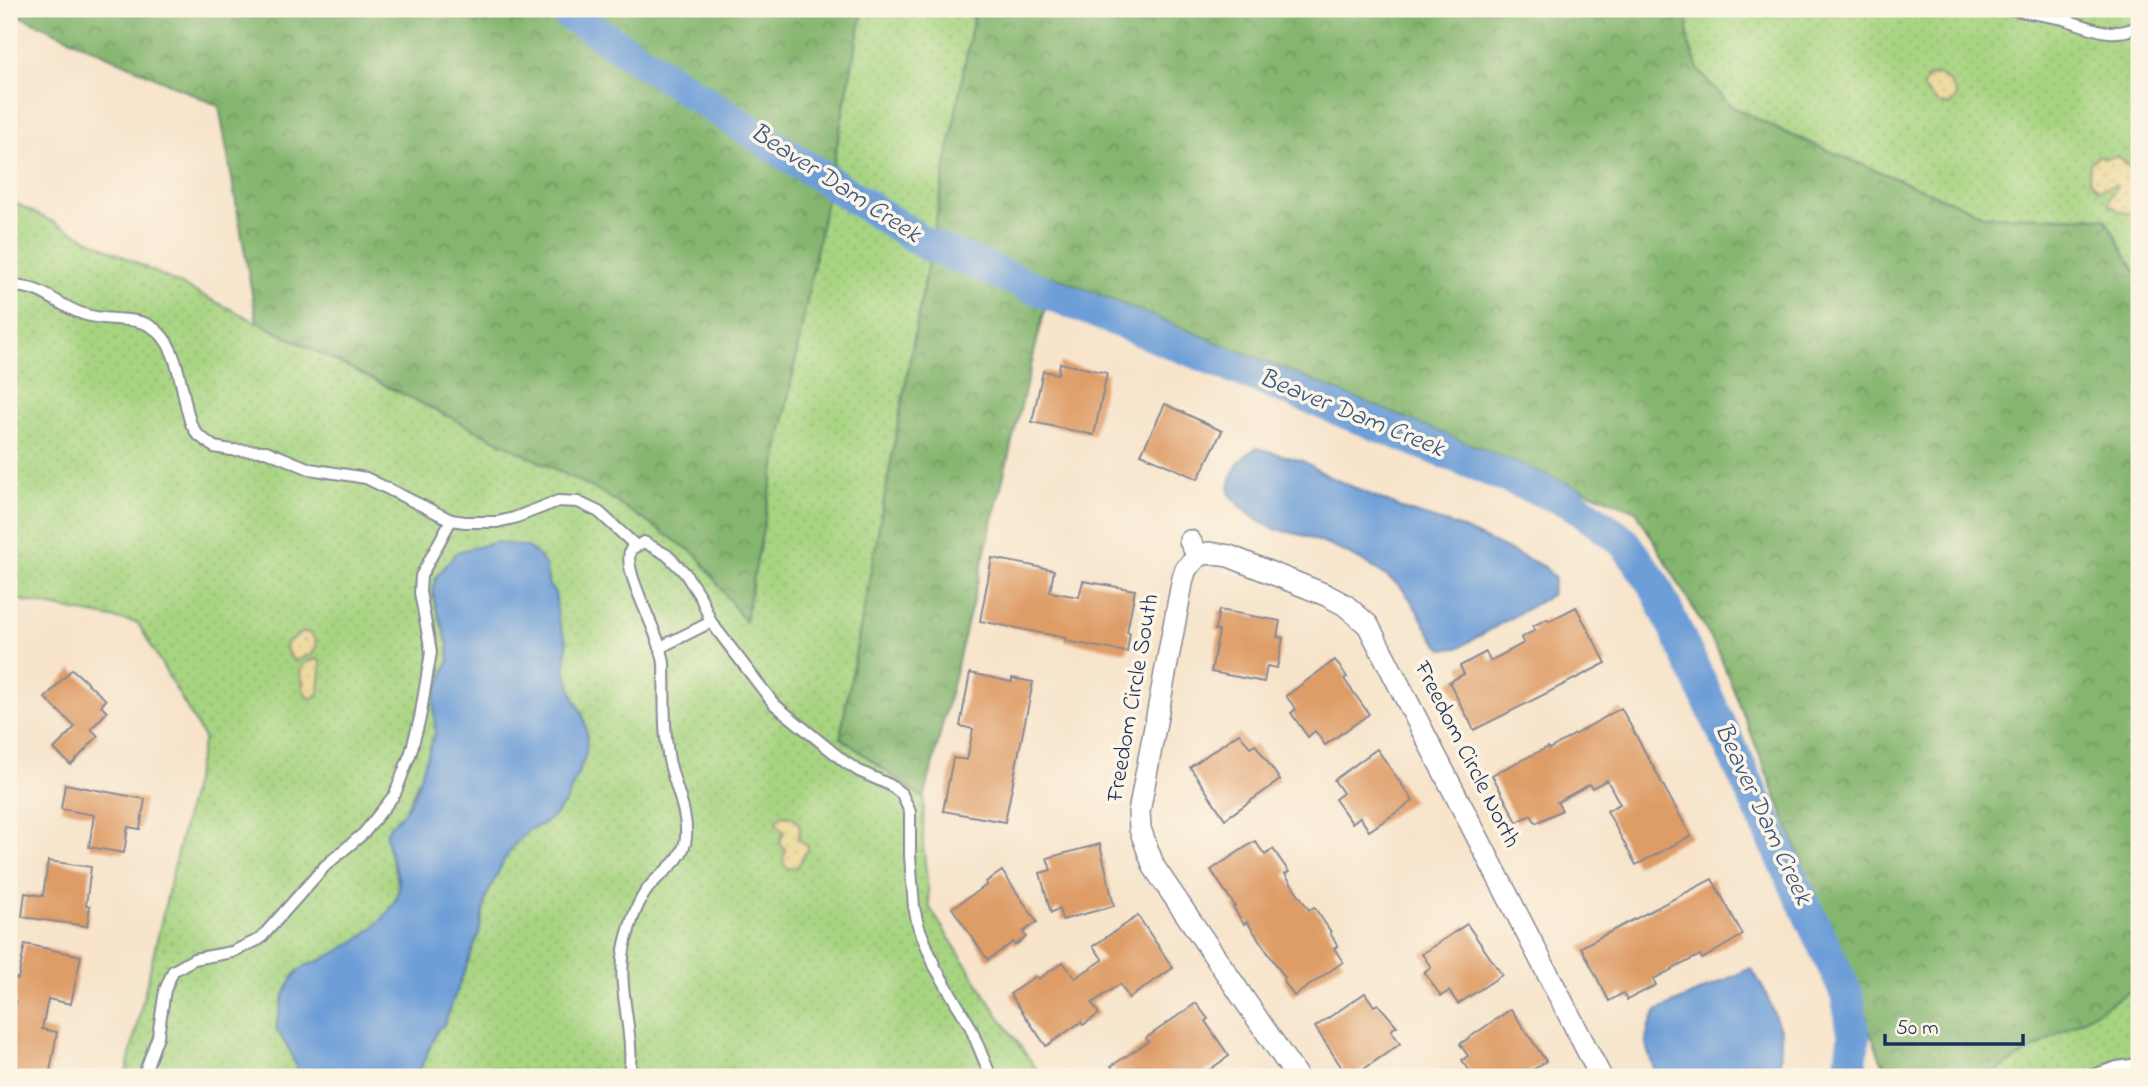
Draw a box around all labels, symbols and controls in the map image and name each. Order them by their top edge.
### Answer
water label: Beaver Dam Creek [742,114,929,254]
water label: Beaver Dam Creek [1253,359,1451,469]
street label: Freedom Circle South [1098,591,1170,806]
street label: Freedom Circle North [1403,655,1528,854]
water label: Beaver Dam Creek [1703,717,1822,913]
scale bar [1885,1002,2024,1046]
text: 50 m [1896,1014,1939,1044]

